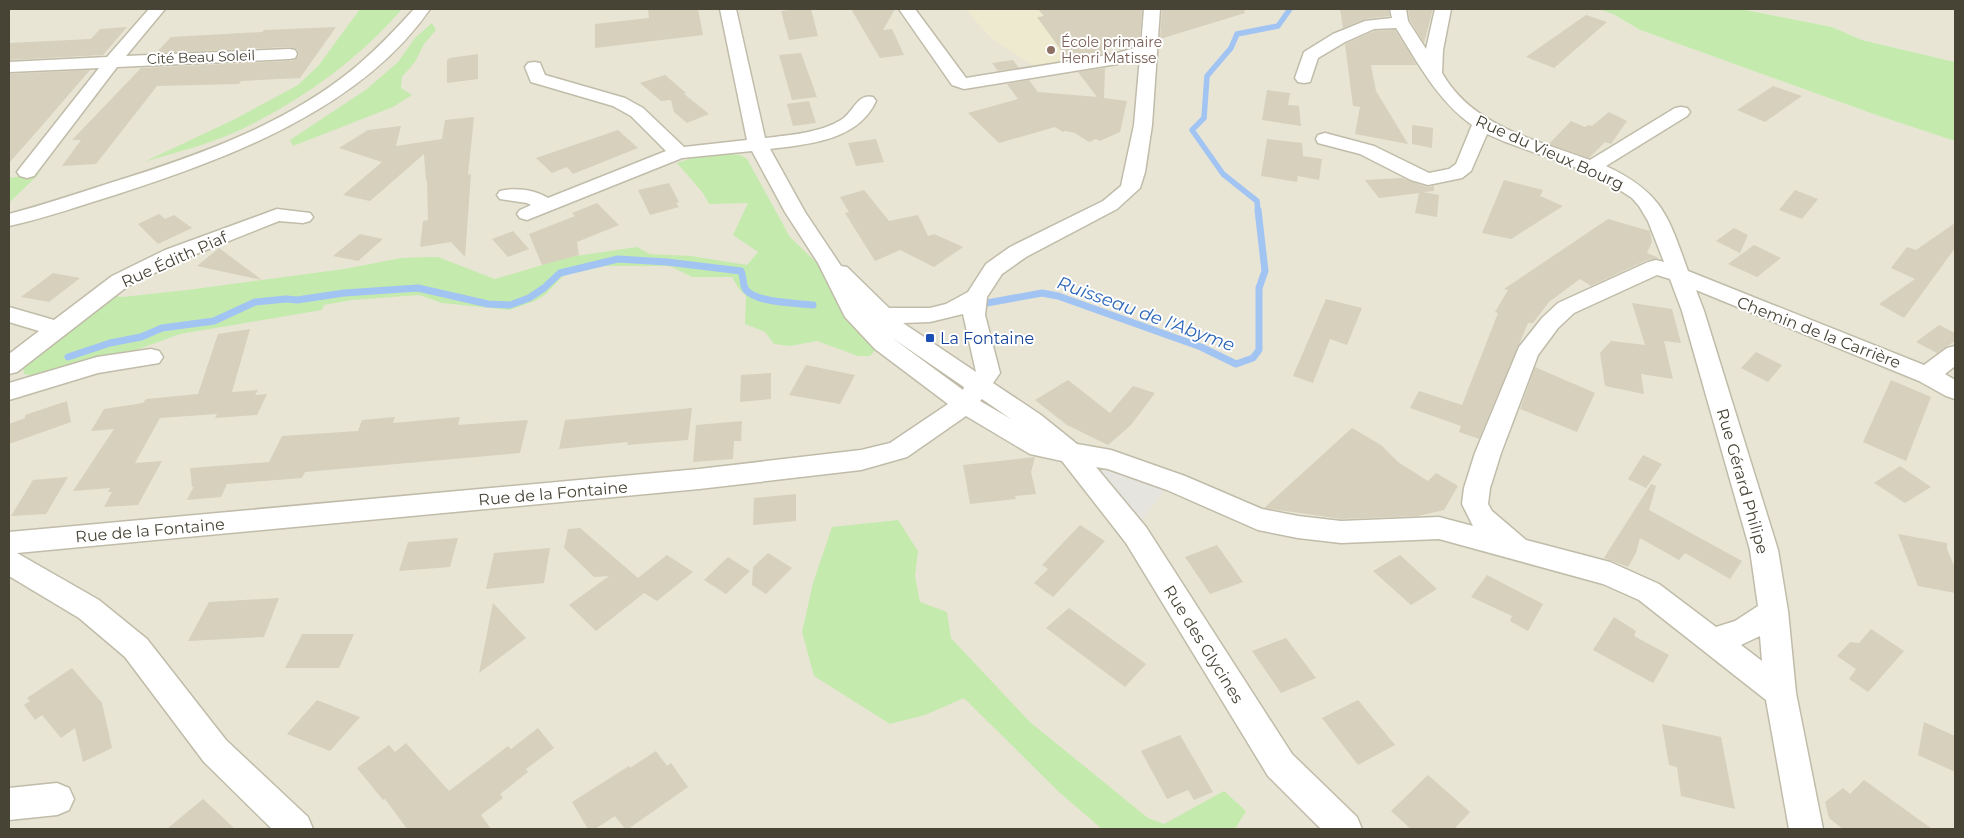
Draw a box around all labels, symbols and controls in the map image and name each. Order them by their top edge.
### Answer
place label: École primaire Henri Matisse [1061,33,1162,67]
marker: École primaire Henri Matisse [1045,44,1057,56]
street label: Cité Beau Soleil [147,46,255,68]
street label: Rue du Vieux Bourg [1473,111,1627,194]
street label: Rue Édith Piaf [118,227,231,291]
water label: Ruisseau de l'Abyme [1054,272,1238,356]
street label: Chemin de la Carrière [1734,292,1903,372]
place label: La Fontaine [940,329,1034,348]
marker: La Fontaine [924,332,936,344]
street label: Rue Gérard Philipe [1713,406,1772,556]
street label: Rue de la Fontaine [478,478,629,509]
street label: Rue de la Fontaine [75,515,226,546]
street label: Rue des Glycines [1160,582,1248,707]

